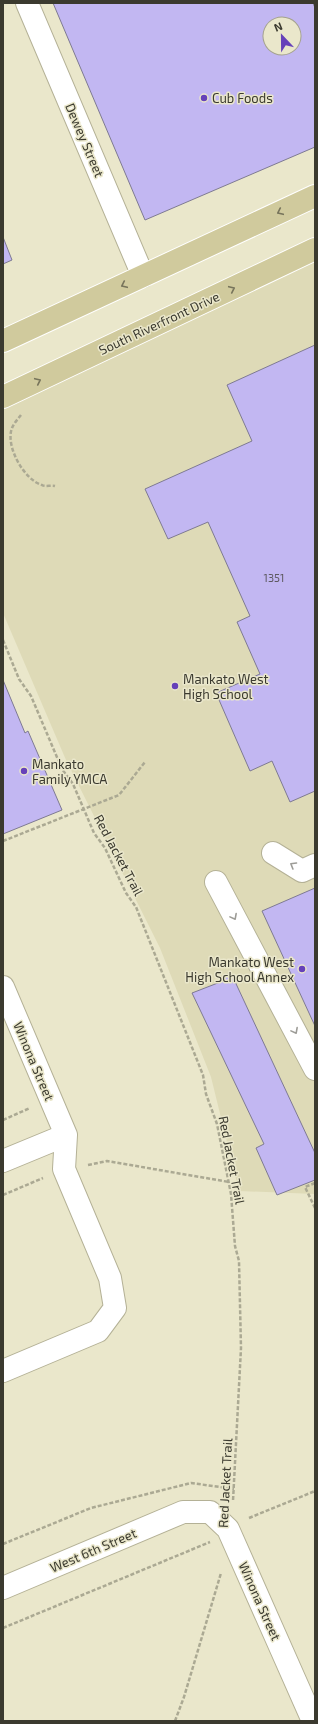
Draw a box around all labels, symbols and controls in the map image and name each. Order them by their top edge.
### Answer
north arrow [262,16,302,56]
text: N [272,19,284,34]
place label: Cub Foods [212,90,273,106]
marker: Cub Foods [199,93,209,103]
street label: Dewey Street [62,101,108,179]
one-way arrow [276,207,284,215]
one-way arrow [121,280,128,288]
one-way arrow [227,286,235,294]
street label: South Riverfront Drive [96,288,222,358]
one-way arrow [34,378,42,386]
house number: 1351 [264,571,284,584]
place label: Mankato West High School [183,671,269,702]
marker: Mankato West High School [170,681,180,691]
place label: Mankato Family YMCA [32,756,107,787]
marker: Mankato Family YMCA [19,766,29,776]
street label: Red Jacket Trail [91,812,147,898]
one-way arrow [290,863,297,870]
one-way arrow [229,912,237,920]
place label: Mankato West High School Annex [185,954,294,985]
marker: Mankato West High School Annex [297,964,307,974]
street label: Winona Street [10,1019,58,1103]
one-way arrow [291,1027,298,1035]
street label: Red Jacket Trail [216,1114,248,1206]
street label: Red Jacket Trail [215,1438,235,1528]
street label: West 6th Street [47,1525,139,1575]
street label: Winona Street [236,1559,284,1643]

